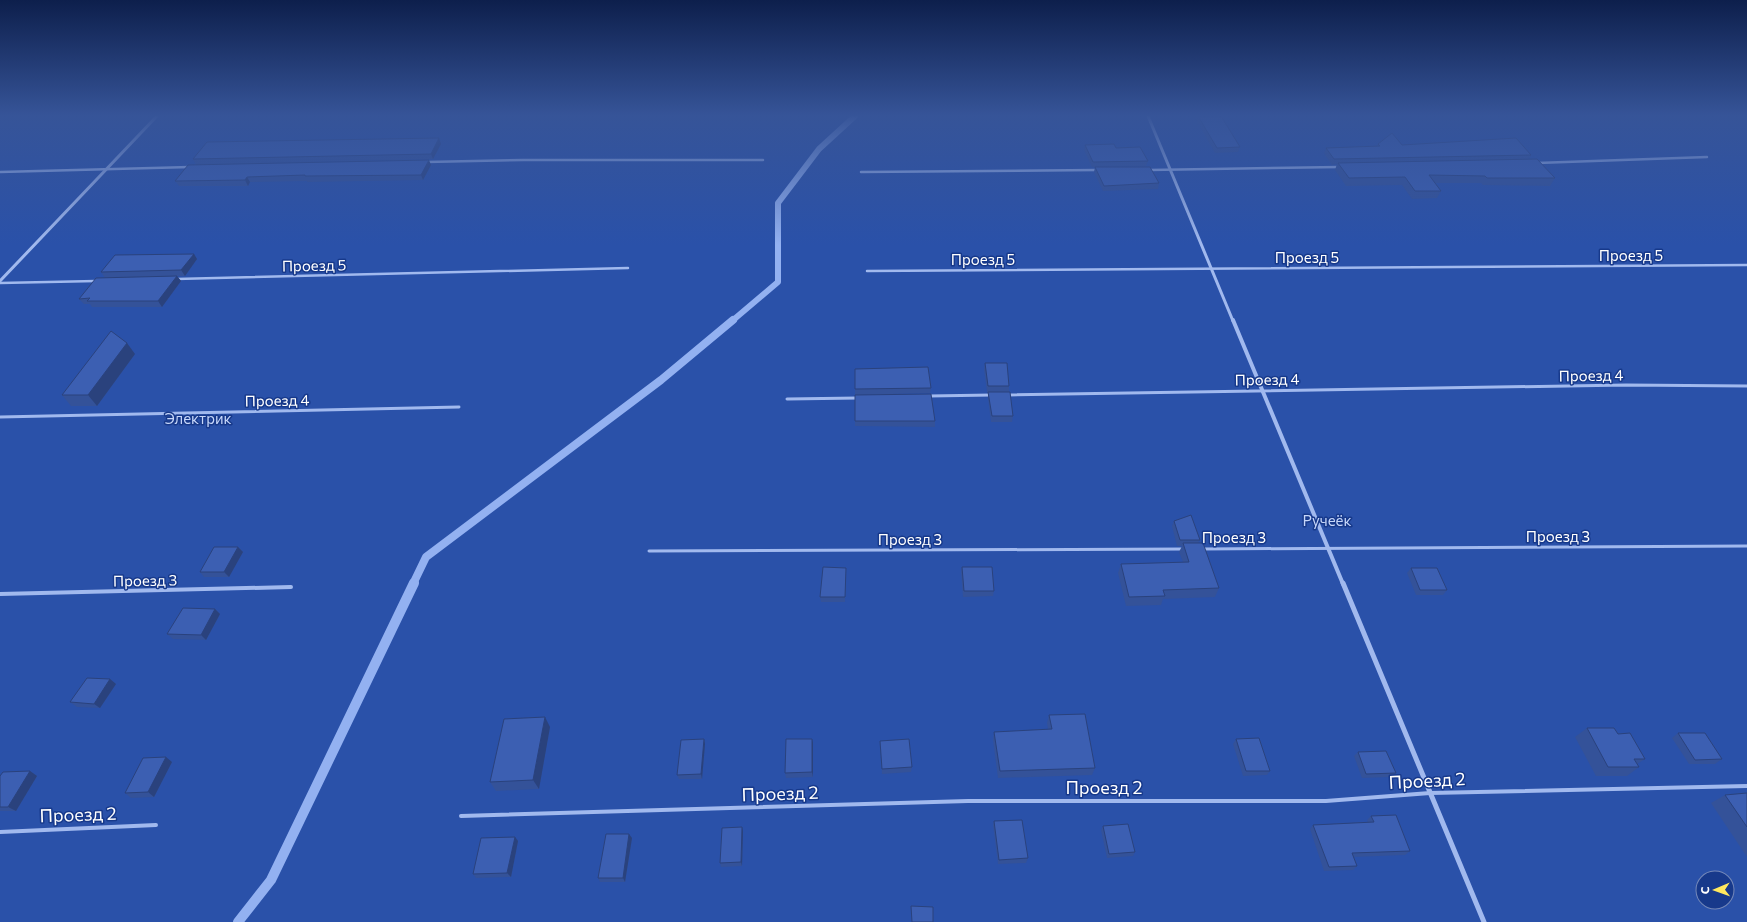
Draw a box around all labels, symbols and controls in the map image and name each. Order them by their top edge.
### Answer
street label: Проезд 5 [1599,246,1663,264]
street label: Проезд 5 [1275,248,1339,266]
street label: Проезд 5 [951,250,1015,268]
street label: Проезд 5 [282,255,346,275]
street label: Проезд 4 [1558,365,1624,385]
street label: Проезд 4 [1234,369,1300,389]
street label: Проезд 4 [244,390,310,410]
park label: Электрик [164,409,232,427]
park label: Ручеёк [1303,511,1351,529]
street label: Проезд 3 [1526,527,1590,545]
street label: Проезд 3 [1202,528,1266,546]
street label: Проезд 3 [878,530,942,548]
street label: Проезд 3 [113,570,177,590]
street label: Проезд 2 [1388,767,1466,793]
street label: Проезд 2 [1066,776,1142,798]
street label: Проезд 2 [741,781,819,805]
street label: Проезд 2 [39,802,117,826]
north arrow [1695,870,1735,910]
text: С [1698,886,1711,894]

